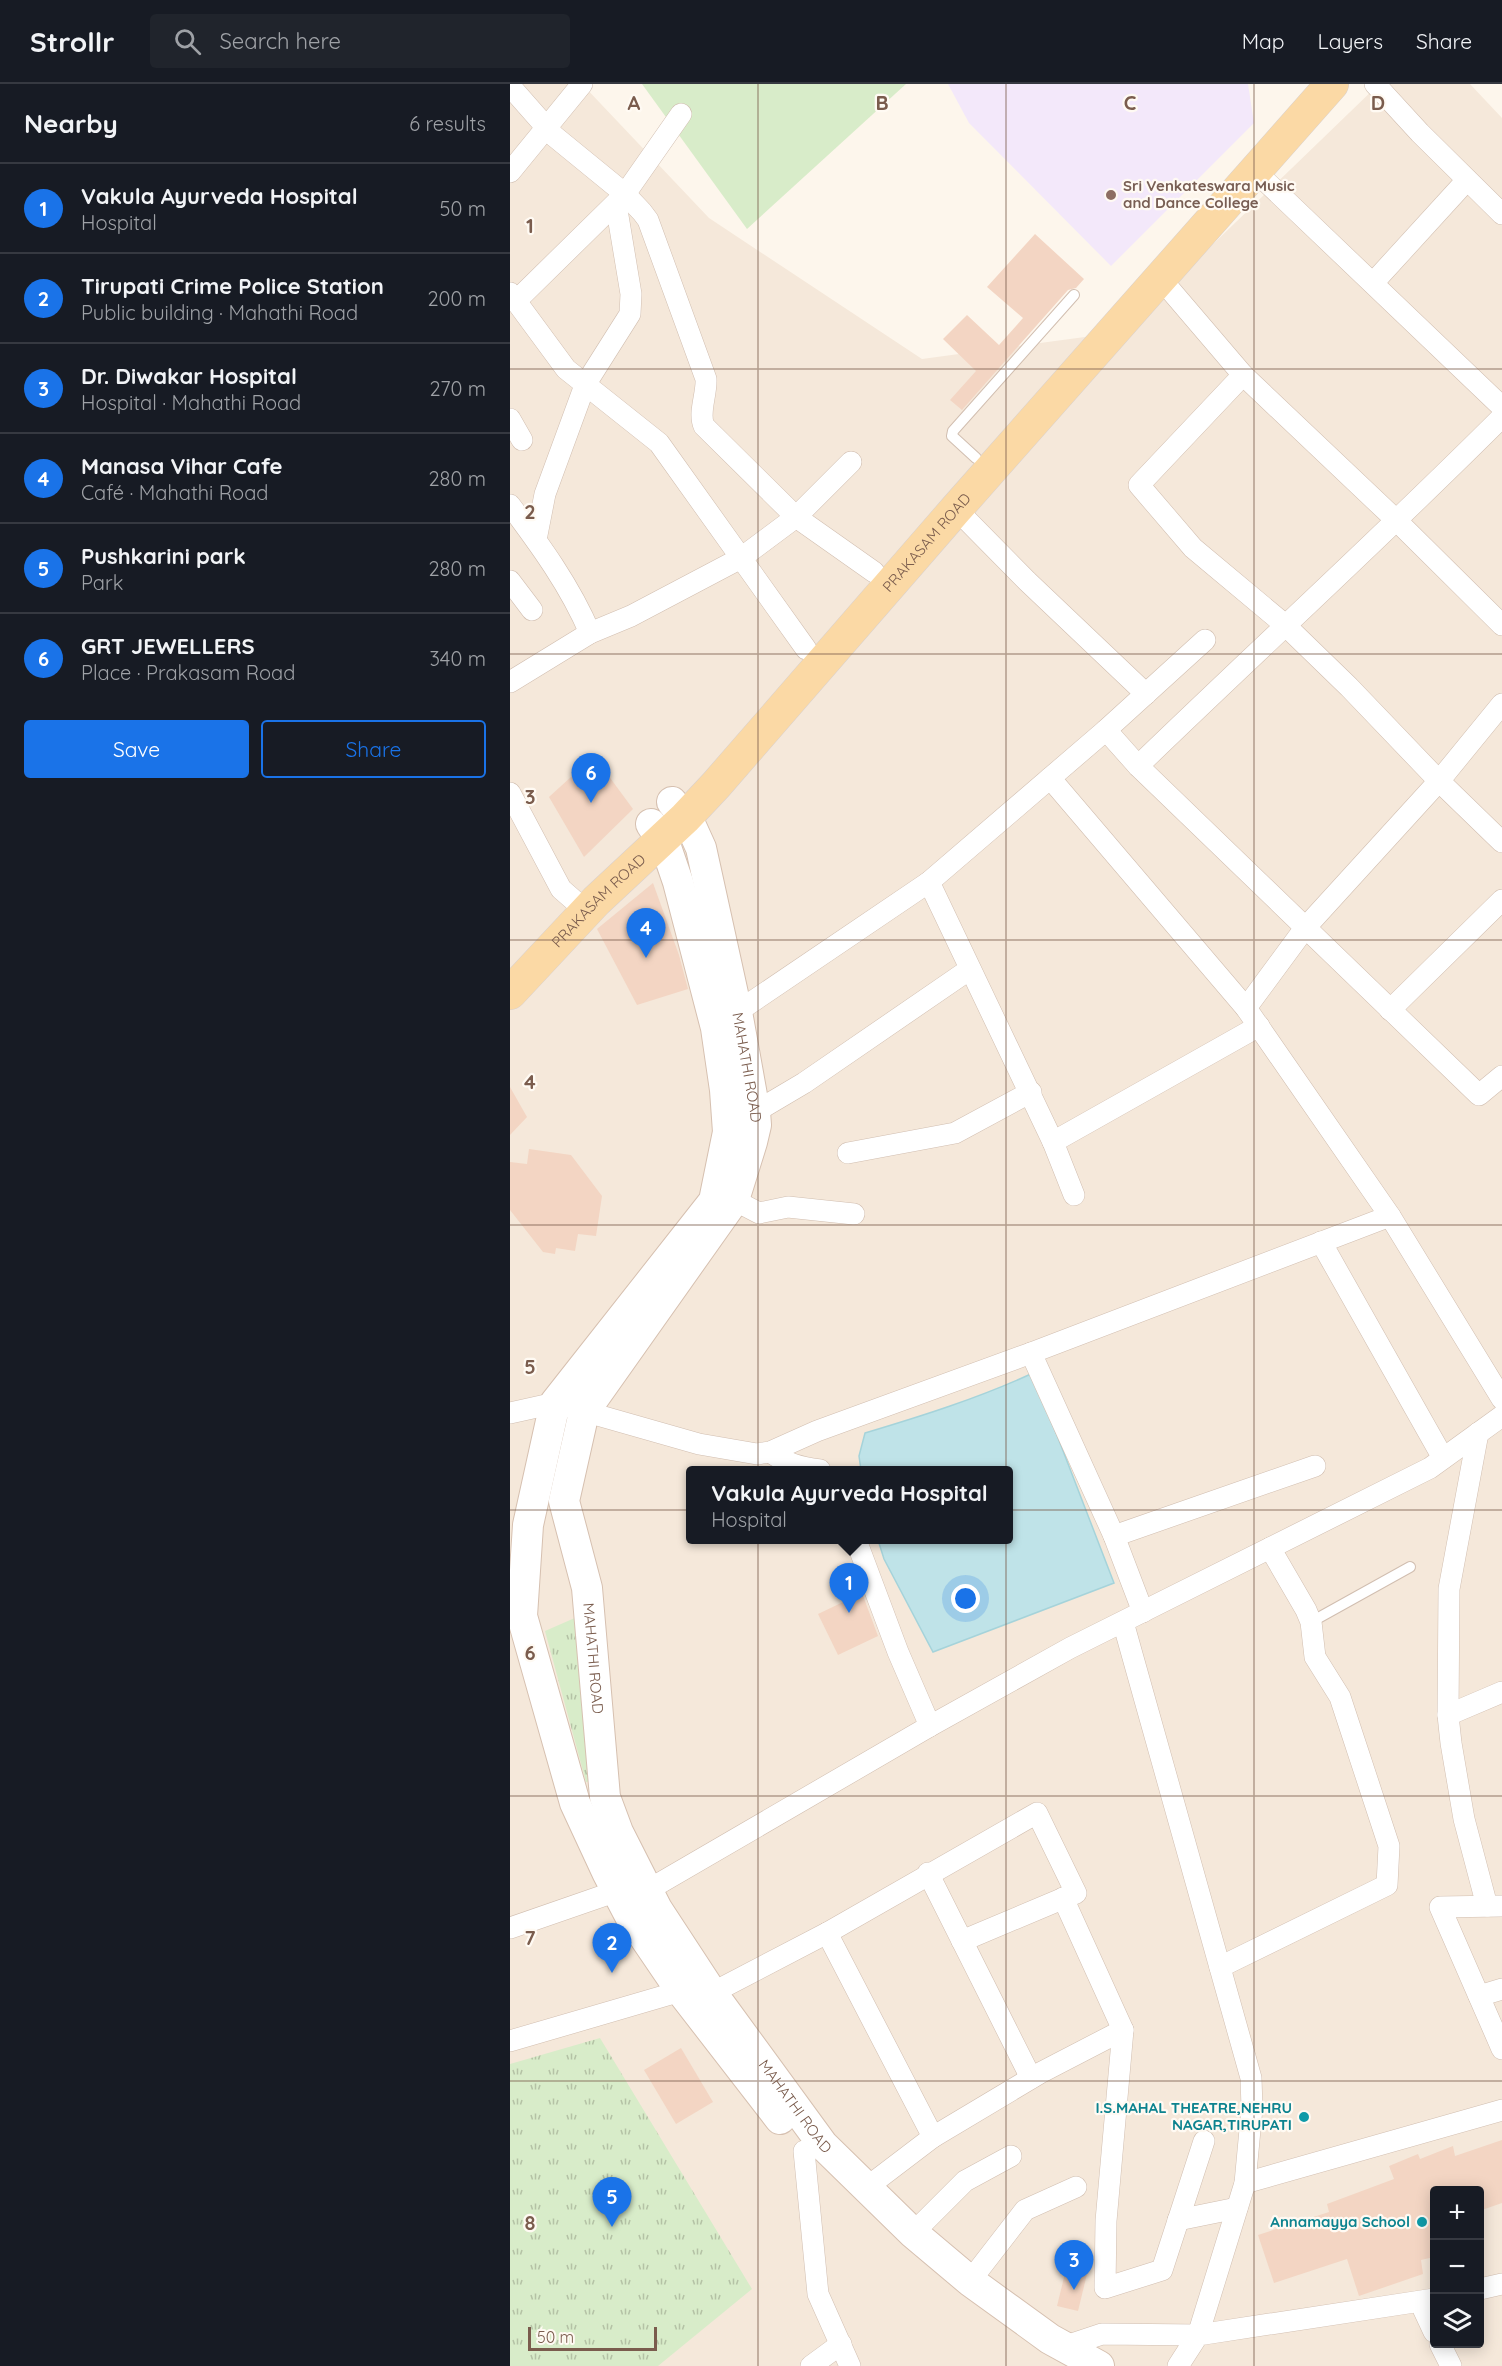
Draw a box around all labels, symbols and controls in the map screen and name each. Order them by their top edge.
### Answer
search box [150,14,570,68]
text: Strollr [30,24,114,59]
icon: search [171,25,204,58]
text: Search here [219,27,341,55]
text: Map [1242,28,1285,54]
text: Layers [1318,28,1383,54]
text: Share [1416,28,1472,54]
text: A [628,90,641,115]
text: B [875,90,889,115]
text: C [1124,90,1137,115]
text: D [1371,90,1385,115]
text: Nearby [24,107,118,140]
text: 6 results [409,111,486,136]
place label: Sri Venkateswara Music and Dance College [1123,176,1295,212]
text: Vakula Ayurveda Hospital [81,182,358,210]
marker: Sri Venkateswara Music and Dance College [1104,188,1118,202]
text: 1 [40,196,47,221]
text: 50 m [440,196,486,221]
text: Hospital [81,210,157,235]
text: 1 [526,213,534,238]
text: Tirupati Crime Police Station [81,272,384,300]
text: 2 [38,286,49,311]
text: 200 m [427,286,486,311]
text: Public building · Mahathi Road [81,300,358,325]
text: Dr. Diwakar Hospital [81,362,297,390]
text: 3 [38,376,49,401]
text: 270 m [429,376,486,401]
text: Hospital · Mahathi Road [81,390,301,415]
text: Manasa Vihar Cafe [81,452,283,480]
text: 4 [38,466,49,491]
text: 280 m [429,466,486,491]
text: Café · Mahathi Road [81,480,268,505]
street label: PRAKASAM ROAD [878,489,975,596]
text: 2 [524,499,536,524]
text: Pushkarini park [81,542,246,570]
text: 5 [38,556,49,581]
text: 280 m [429,556,486,581]
text: Park [81,570,123,595]
text: GRT JEWELLERS [81,632,255,660]
text: 6 [38,646,49,671]
text: 340 m [429,646,486,671]
text: Place · Prakasam Road [81,660,295,685]
button: Save [24,720,249,778]
button: Share [261,720,486,778]
pin: 6 [572,754,610,803]
text: 3 [525,784,535,809]
street label: PRAKASAM ROAD [547,849,650,951]
pin: 4 [626,908,666,958]
street label: MAHATHI ROAD [728,1011,766,1123]
text: 4 [524,1069,536,1094]
text: 5 [524,1354,536,1379]
popup [686,1466,1013,1544]
text: Vakula Ayurveda Hospital [711,1479,988,1507]
text: Hospital [711,1507,787,1532]
pin: 1 [830,1564,868,1613]
your location [951,1584,980,1613]
street label: MAHATHI ROAD [579,1602,608,1715]
text: 6 [524,1640,536,1665]
pin: 2 [592,1924,632,1973]
text: 7 [525,1925,536,1950]
street label: MAHATHI ROAD [755,2056,836,2157]
place label: I.S.MAHAL THEATRE,NEHRU NAGAR,TIRUPATI [1095,2098,1292,2134]
marker: I.S.MAHAL THEATRE,NEHRU NAGAR,TIRUPATI [1297,2110,1311,2124]
pin: 5 [592,2178,632,2227]
map controls [1430,2186,1484,2348]
button: + [1430,2186,1484,2240]
text: 8 [525,2210,536,2235]
place label: Annamayya School [1270,2212,1410,2231]
marker: Annamayya School [1415,2215,1429,2229]
pin: 3 [1054,2240,1094,2290]
button: − [1430,2240,1484,2294]
button: layers [1430,2294,1484,2348]
scale bar [528,2324,657,2352]
text: 50 m [537,2327,574,2347]

